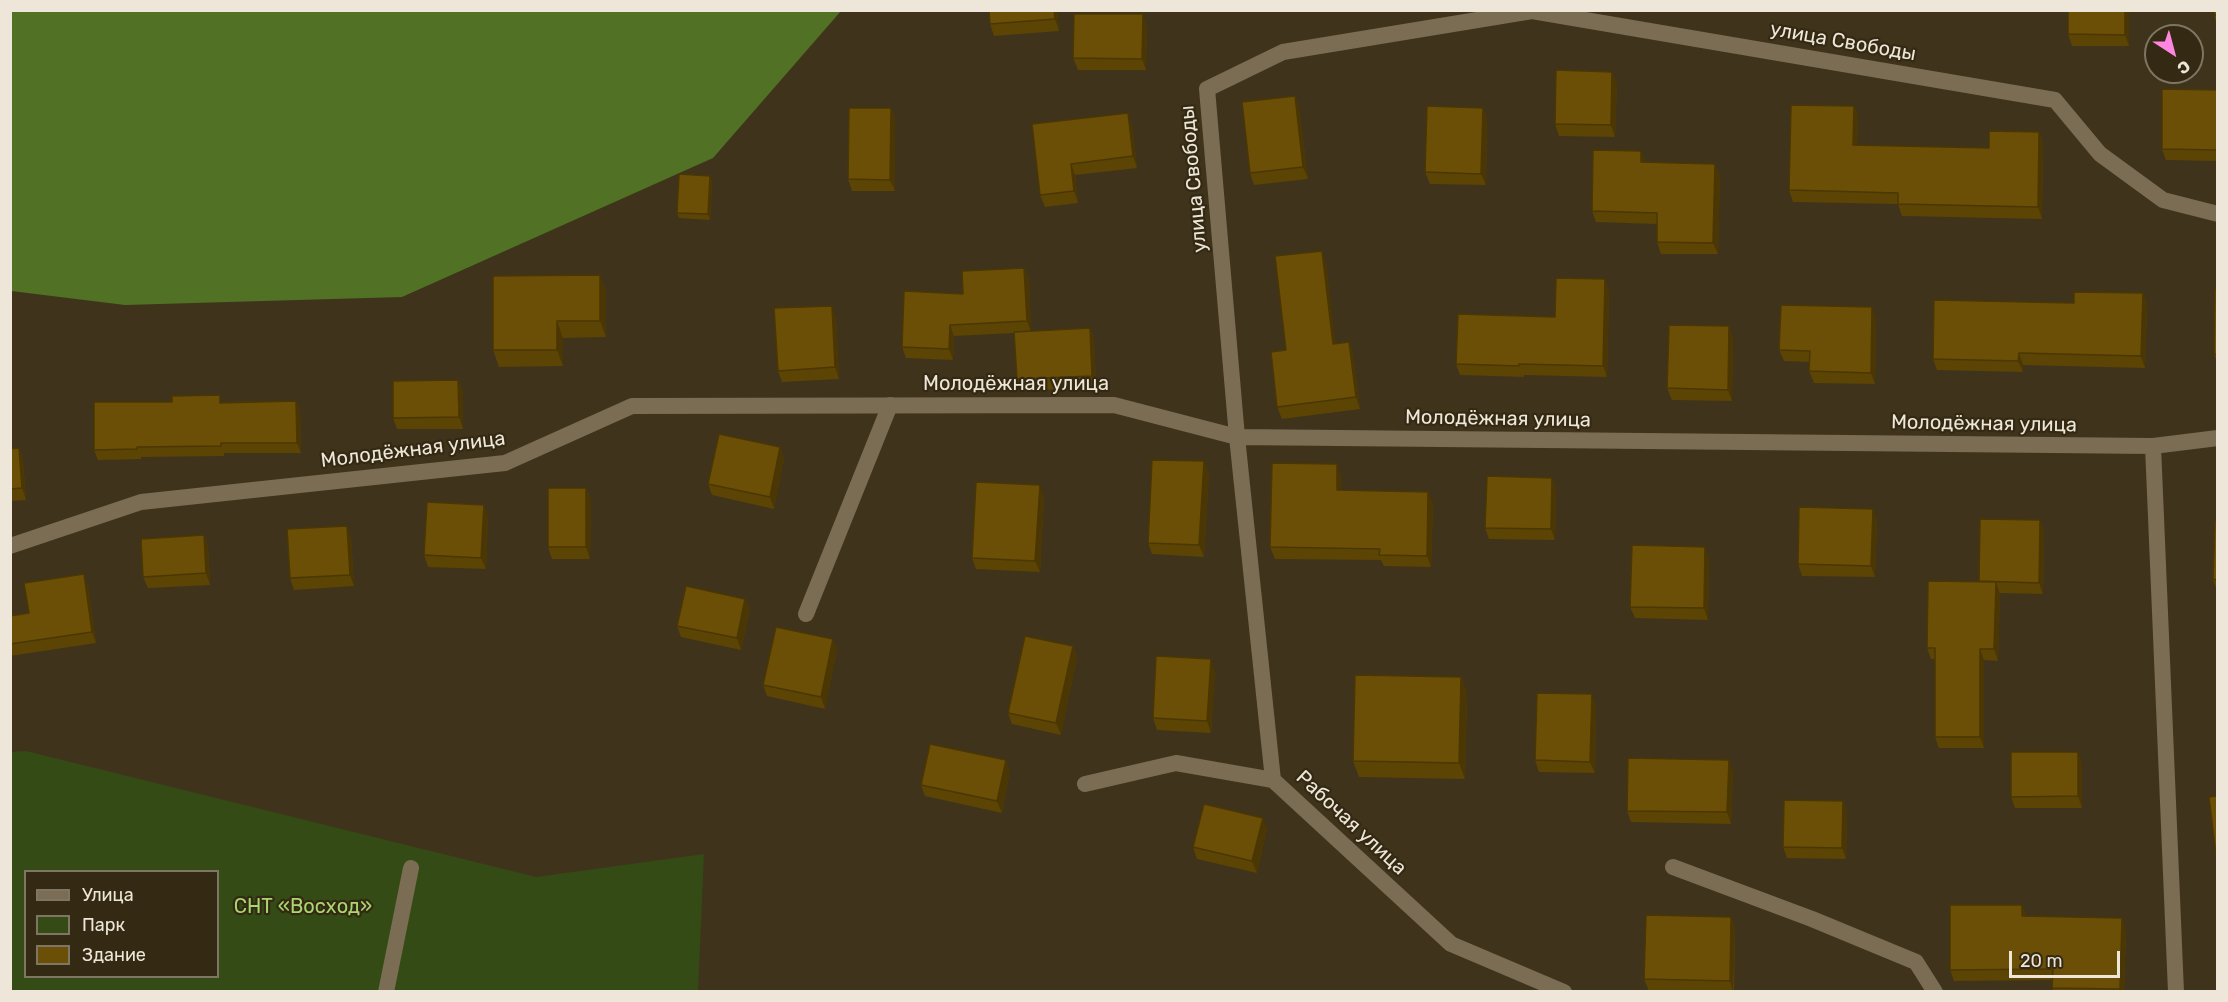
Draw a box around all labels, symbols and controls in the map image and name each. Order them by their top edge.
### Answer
street label: улица Свободы [1768,17,1918,67]
north arrow [2144,24,2204,84]
text: С [2174,56,2194,78]
street label: улица Свободы [1176,104,1212,254]
street label: Молодёжная улица [923,372,1109,396]
street label: Молодёжная улица [1405,405,1591,433]
street label: Молодёжная улица [1891,410,2077,438]
street label: Молодёжная улица [319,427,507,473]
street label: Рабочая улица [1291,766,1411,880]
legend [24,870,219,978]
text: Улица [82,884,134,906]
park label: СНТ «Восход» [234,895,372,919]
text: Парк [82,914,125,936]
scale bar [2012,939,2123,977]
text: Здание [82,944,146,966]
text: 20 m [2020,950,2062,972]

